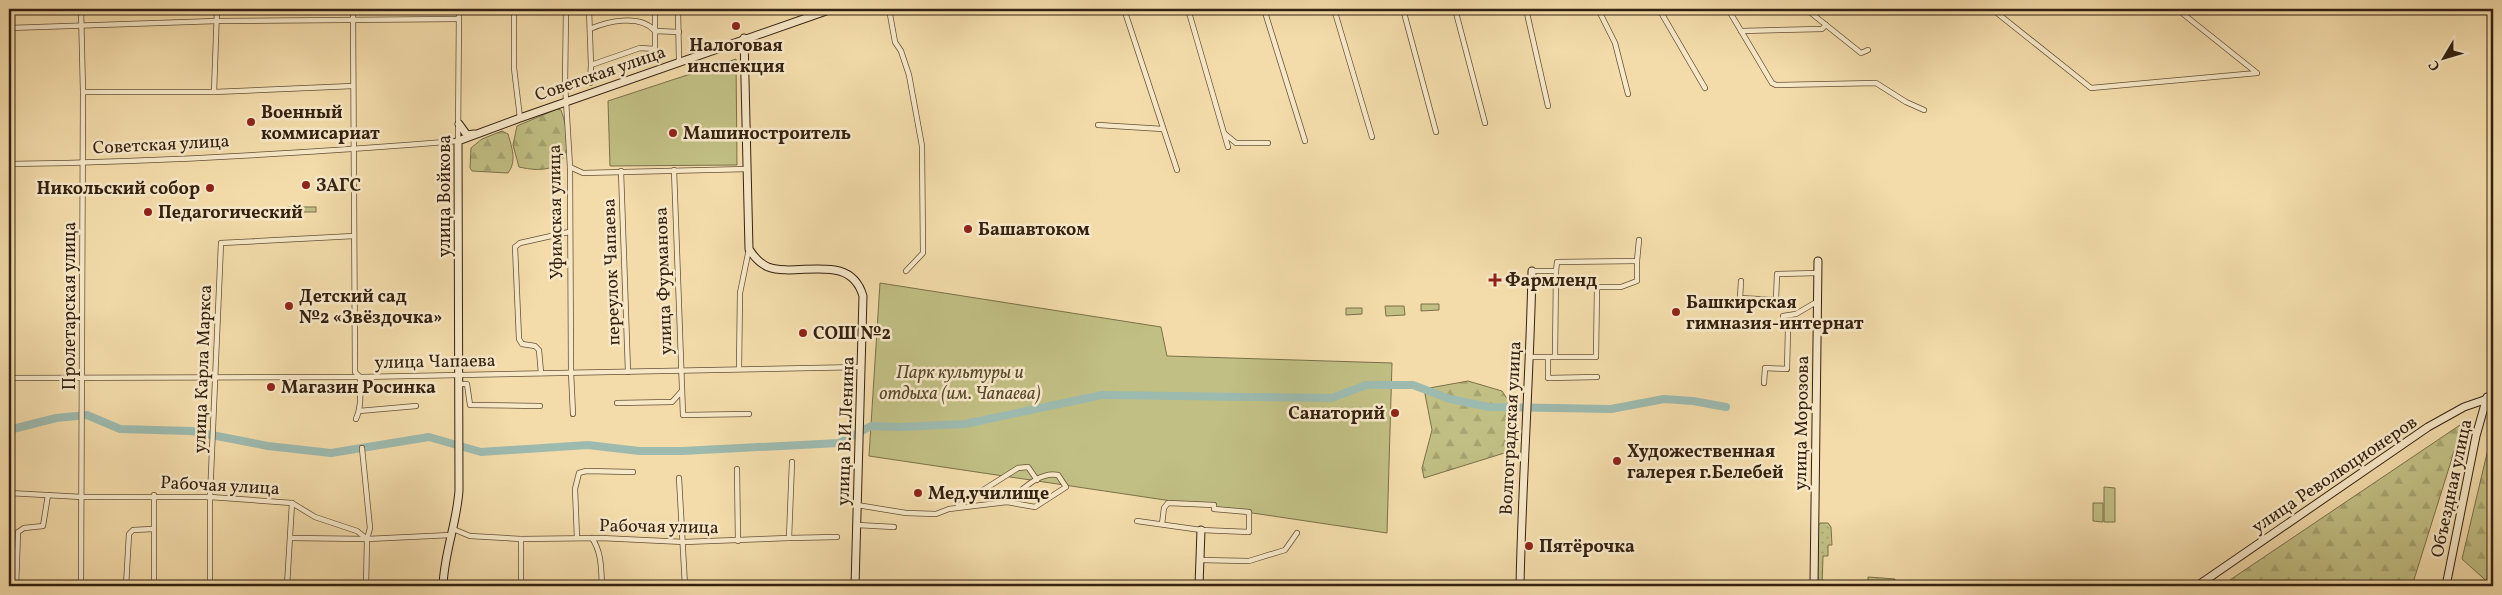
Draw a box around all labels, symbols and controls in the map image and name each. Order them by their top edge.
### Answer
marker: Налоговая инспекция [730,20,742,32]
north arrow [2420,32,2470,82]
place label: Налоговая инспекция [687,34,785,80]
street label: Советская улица [532,40,669,109]
text: С [2425,56,2445,74]
place label: Военный коммисариат [261,101,380,147]
marker: Военный коммисариат [245,116,257,128]
place label: Машиностроитель [683,122,851,147]
marker: Машиностроитель [667,127,679,139]
street label: Советская улица [92,129,230,162]
street label: улица Войкова [433,135,458,257]
street label: Уфимская улица [543,144,570,280]
place label: ЗАГС [316,174,361,199]
place label: Никольский собор [37,177,200,202]
marker: ЗАГС [300,179,312,191]
marker: Никольский собор [204,182,216,194]
street label: переулок Чапаева [597,198,628,346]
place label: Педагогический [158,201,303,226]
marker: Педагогический [142,206,154,218]
street label: улица Фурманова [649,207,680,355]
place label: Башавтоком [978,218,1090,243]
street label: Пролетарская улица [58,222,83,390]
marker: Башавтоком [962,223,974,235]
place label: Фармленд [1505,269,1597,294]
marker: Фармленд [1489,274,1501,286]
street label: улица Карла Маркса [188,284,219,454]
place label: Детский сад №2 «Звёздочка» [299,285,443,331]
place label: Башкирская гимназия-интернат [1686,291,1864,337]
marker: Детский сад №2 «Звёздочка» [283,300,295,312]
marker: Башкирская гимназия-интернат [1670,306,1682,318]
place label: СОШ №2 [813,322,891,347]
marker: СОШ №2 [797,327,809,339]
street label: Волгоградская улица [1494,340,1529,516]
street label: улица Чапаева [374,349,496,376]
street label: улица Морозова [1789,355,1816,491]
street label: улица В.И.Ленина [831,356,862,506]
park label: Парк культуры и отдыха (им. Чапаева) [879,361,1041,407]
place label: Магазин Росинка [281,376,436,401]
marker: Магазин Росинка [265,381,277,393]
place label: Санаторий [1288,402,1385,427]
marker: Санаторий [1389,407,1401,419]
street label: улица Революционеров [2247,410,2423,540]
street label: Объездная улица [2426,417,2479,560]
place label: Художественная галерея г.Белебей [1627,440,1784,486]
marker: Художественная галерея г.Белебей [1611,455,1623,467]
street label: Рабочая улица [159,471,280,502]
place label: Мед.училище [928,482,1049,507]
marker: Мед.училище [912,487,924,499]
street label: Рабочая улица [599,514,719,541]
place label: Пятёрочка [1539,535,1635,560]
marker: Пятёрочка [1523,540,1535,552]

